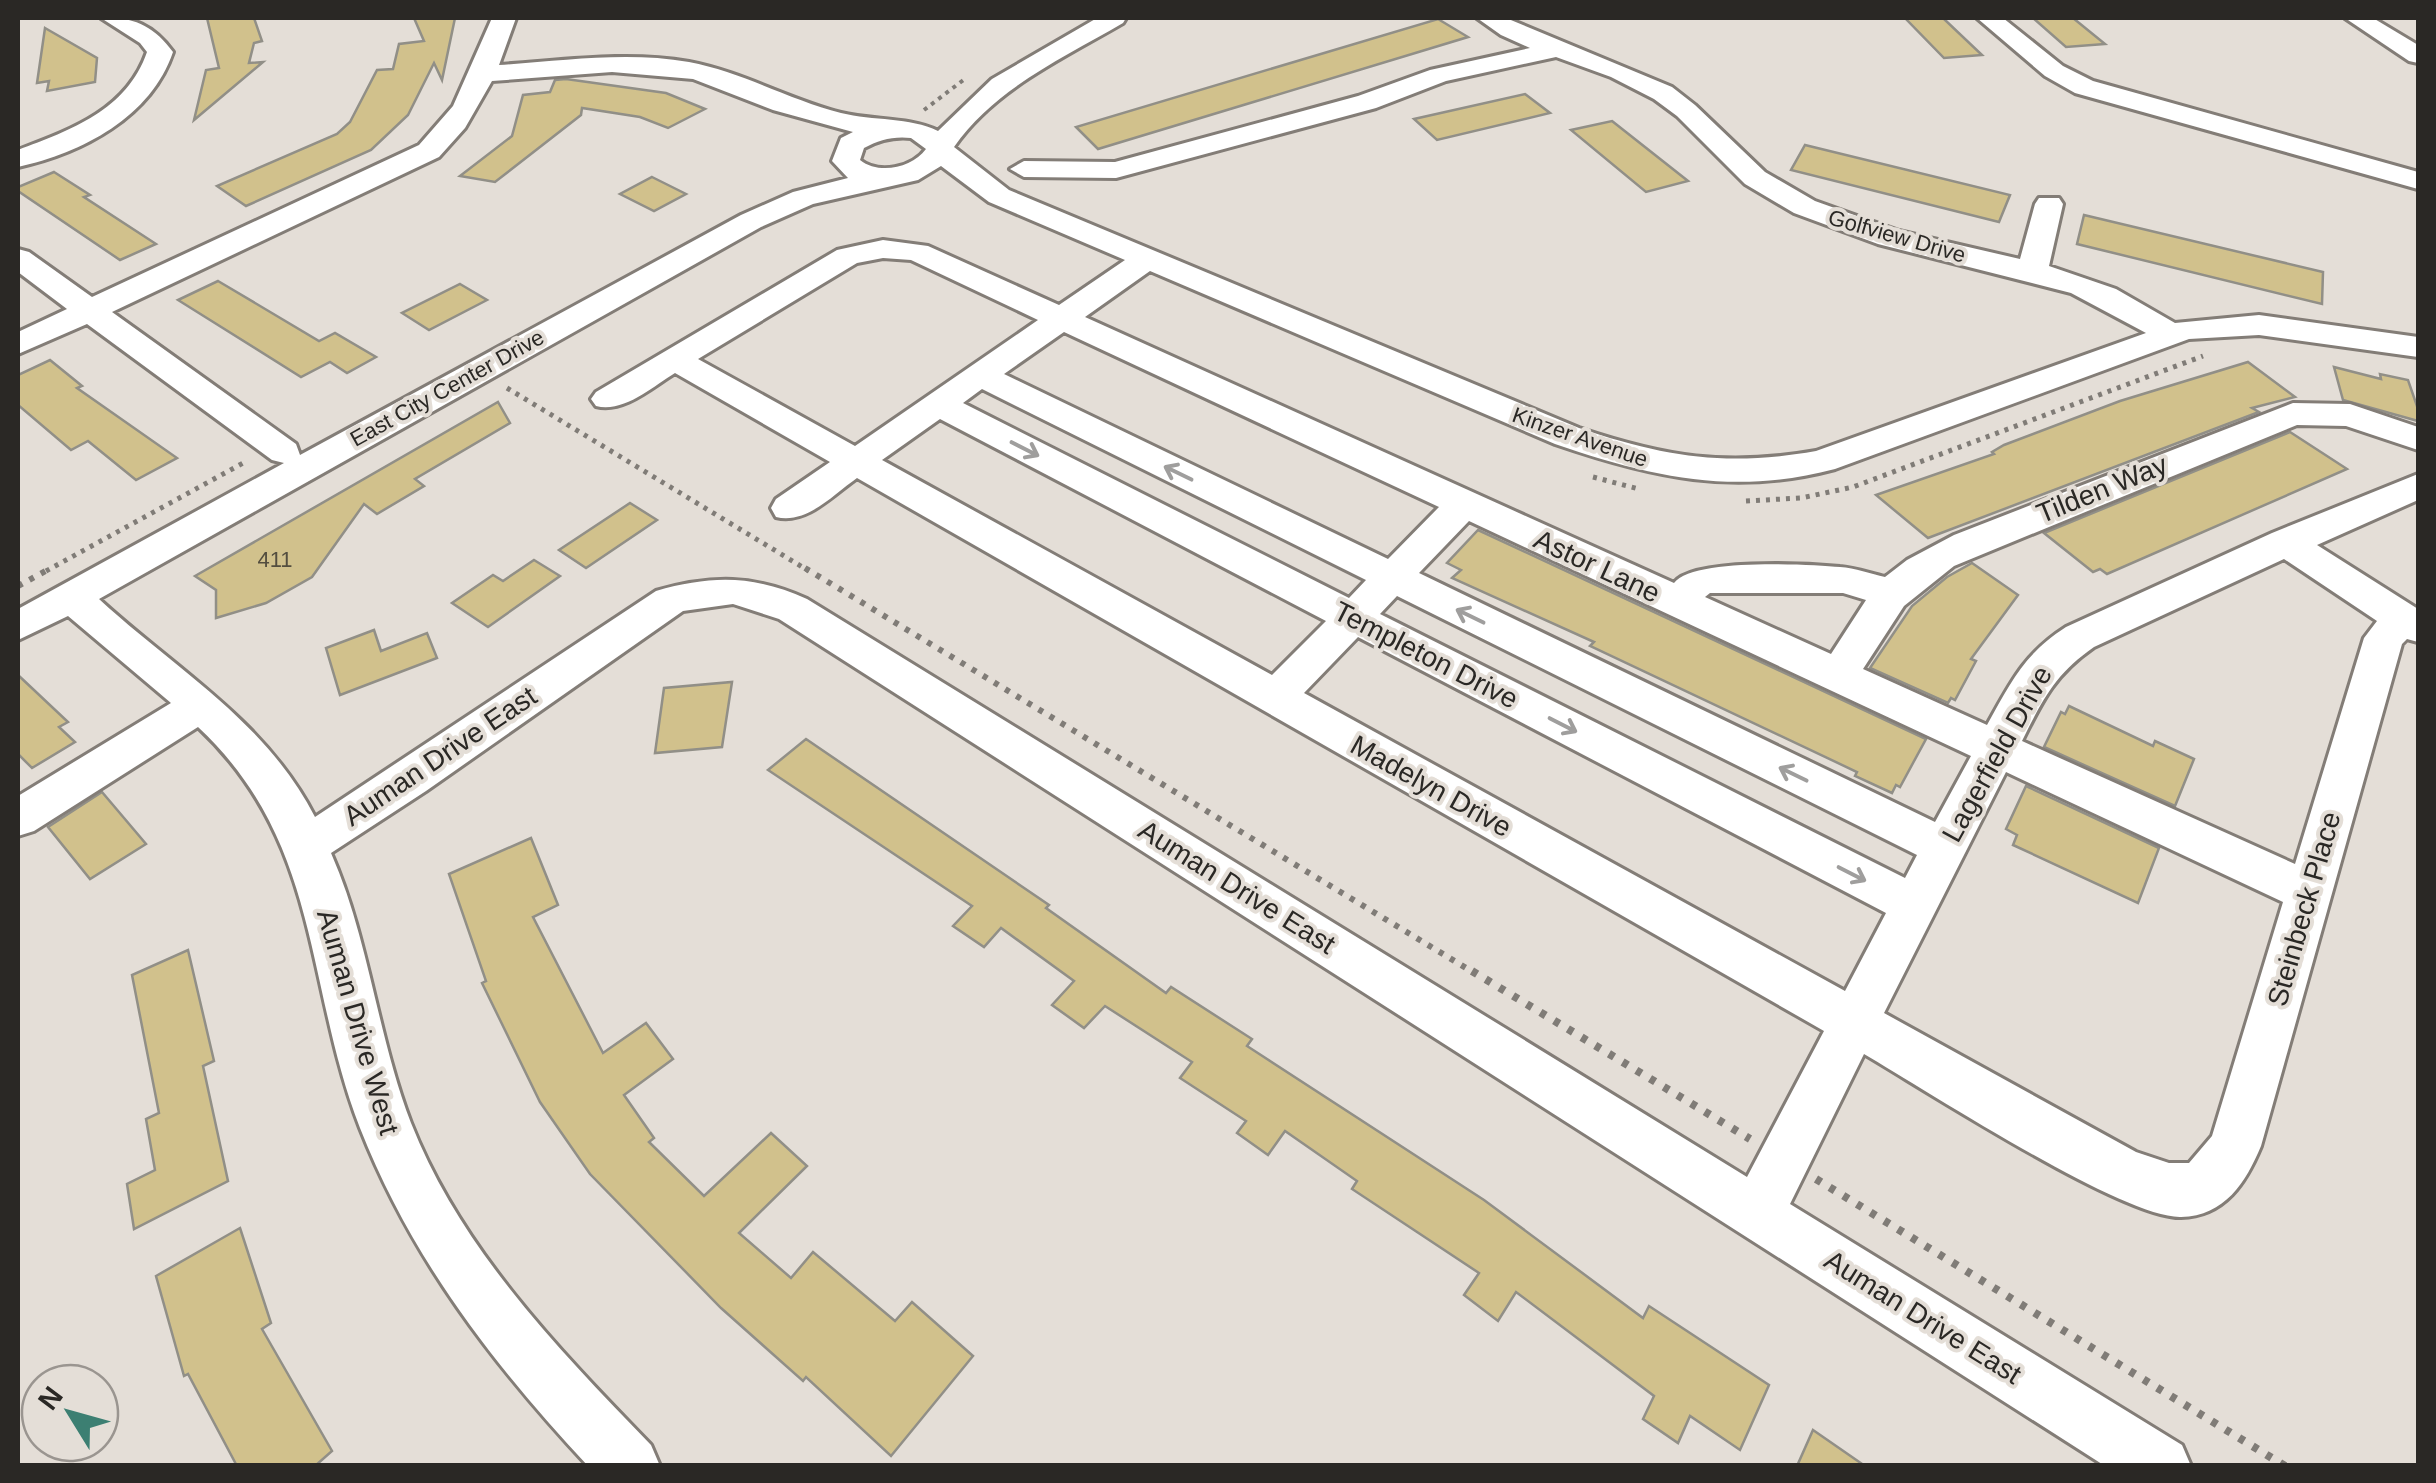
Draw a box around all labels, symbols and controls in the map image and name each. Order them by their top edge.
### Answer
street label: Golfview Drive [1825,204,1969,268]
street label: East City Center Drive [346,324,548,452]
street label: Kinzer Avenue [1509,402,1651,472]
one-way arrow [1009,440,1039,459]
street label: Tilden Way [2032,449,2172,529]
one-way arrow [1164,463,1193,482]
street label: Astor Lane [1529,523,1665,609]
house number: 411 [257,547,293,572]
street label: Templeton Drive [1329,595,1523,715]
one-way arrow [1455,606,1485,625]
street label: Lagerfield Drive [1936,661,2058,847]
street label: Auman Drive East [338,680,542,832]
one-way arrow [1547,716,1577,735]
street label: Madelyn Drive [1345,729,1517,843]
one-way arrow [1779,763,1809,782]
street label: Steinbeck Place [2261,808,2347,1010]
street label: Auman Drive East [1133,814,1341,960]
one-way arrow [1836,865,1866,884]
street label: Auman Drive West [311,906,405,1138]
street label: Auman Drive East [1819,1244,2027,1390]
north arrow [20,1363,120,1463]
text: N [32,1381,69,1416]

